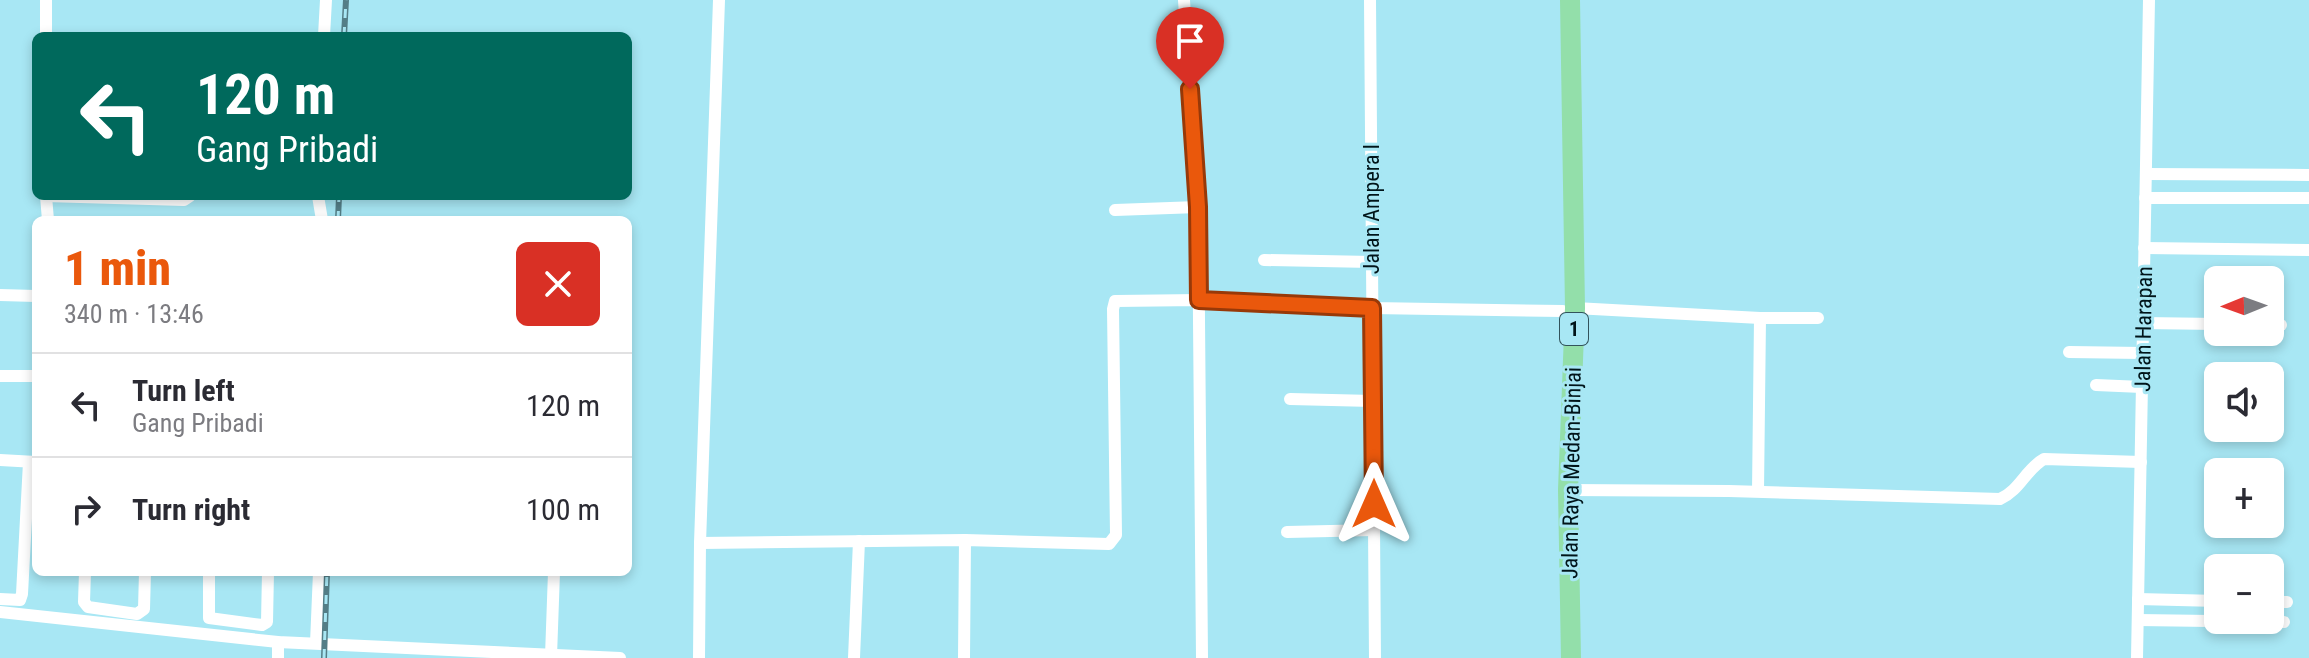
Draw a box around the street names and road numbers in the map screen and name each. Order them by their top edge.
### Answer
street label: Jalan Ampera I [1359,144,1384,274]
street label: Jalan Harapan [2130,266,2157,392]
road number: 1 [1560,313,1588,345]
street label: Jalan Raya Medan-Binjai [1557,367,1586,579]

